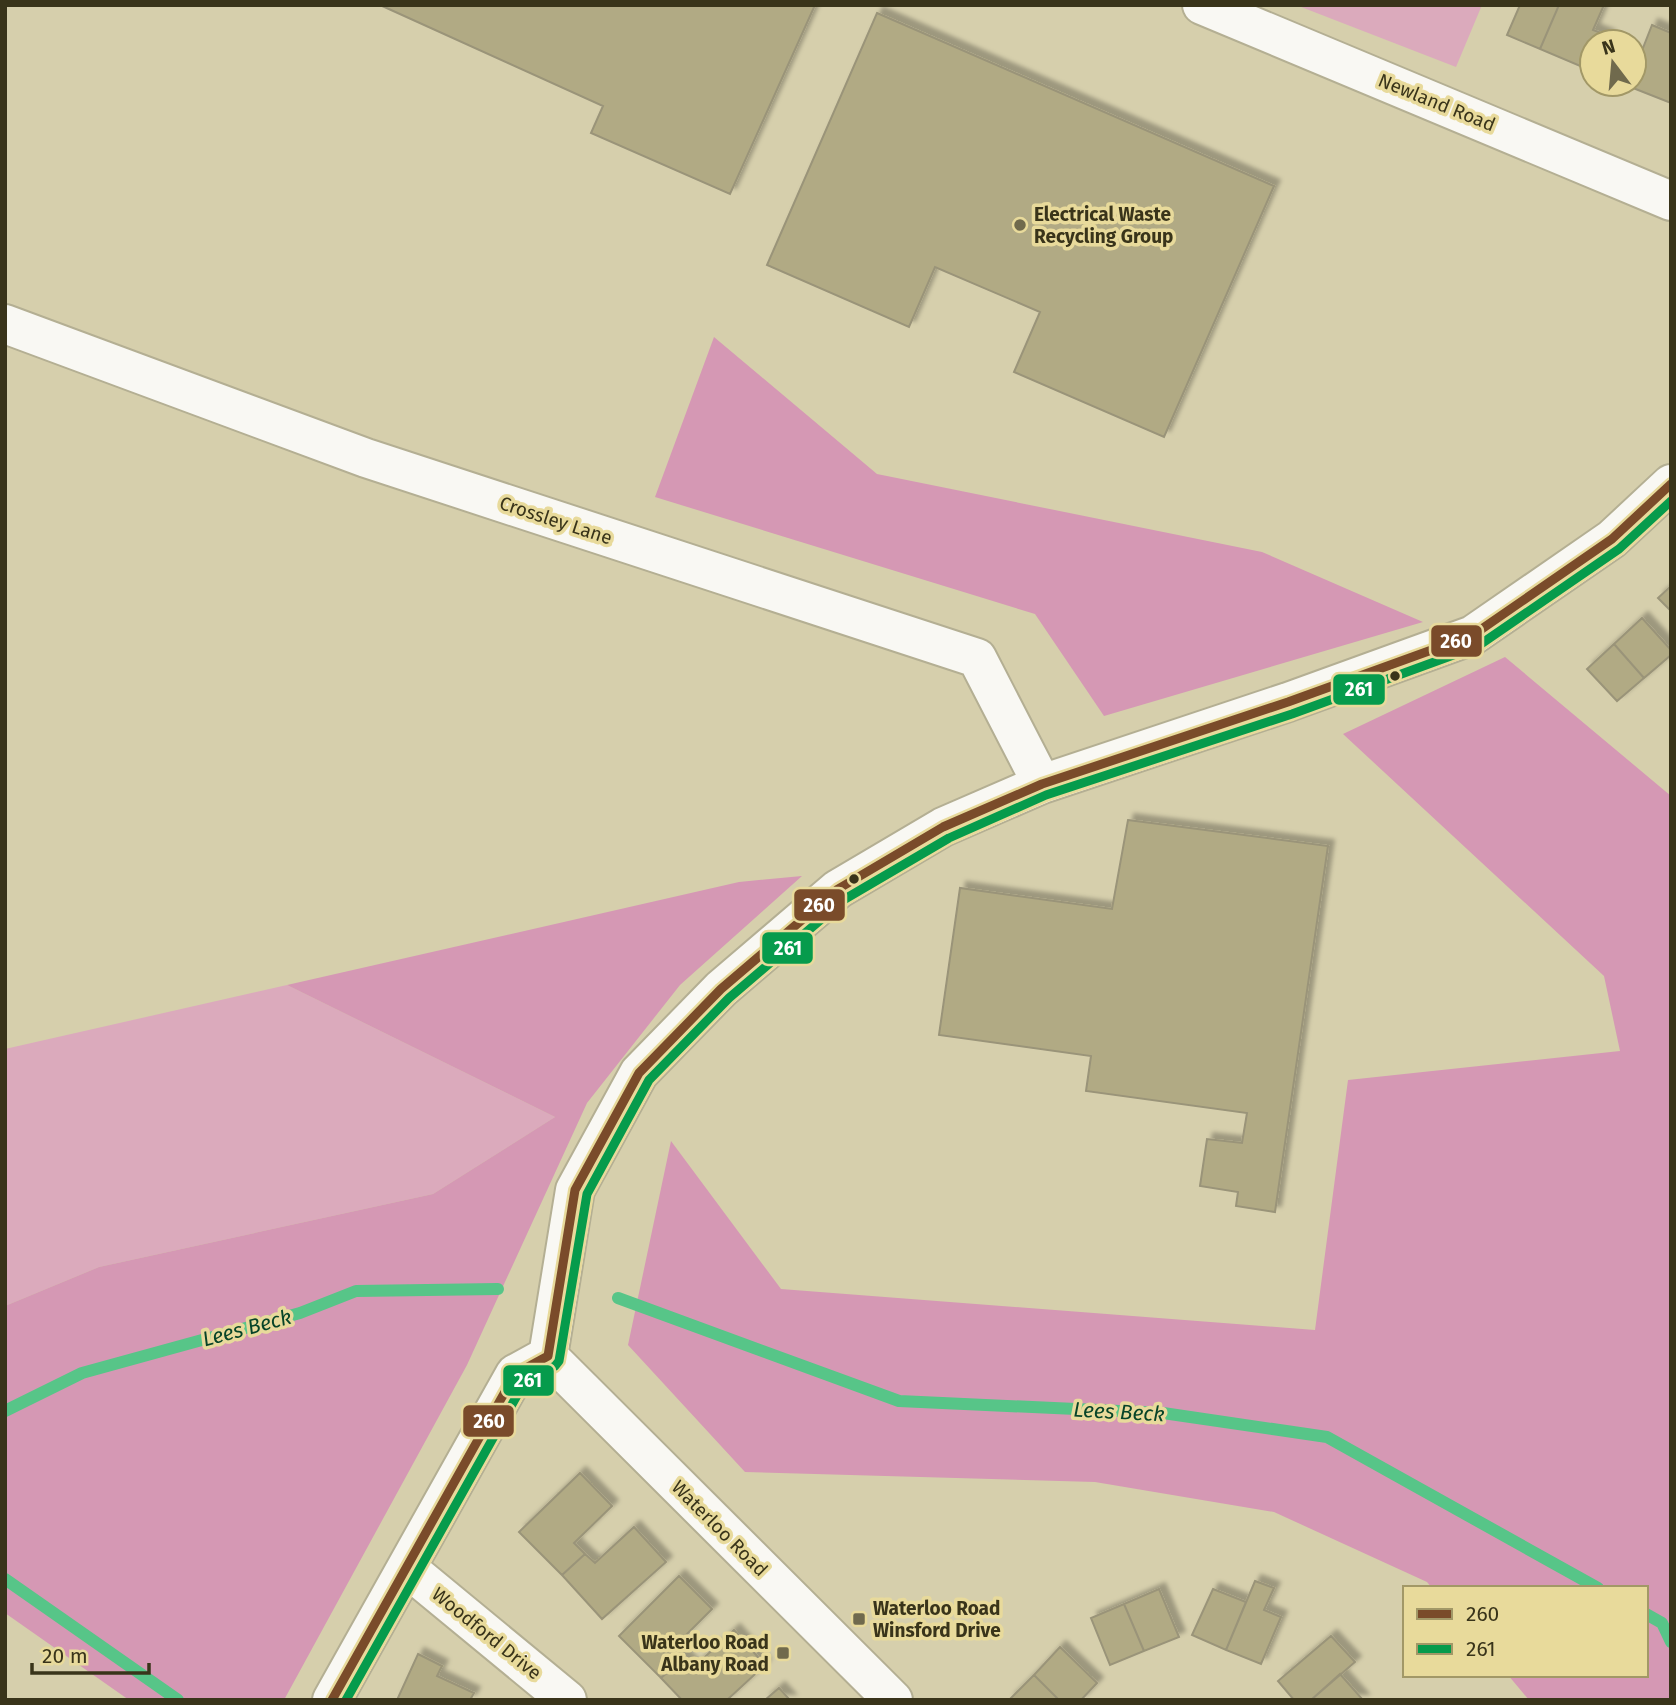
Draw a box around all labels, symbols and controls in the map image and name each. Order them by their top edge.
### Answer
north arrow [1578,28,1648,98]
text: N [1599,34,1618,60]
street label: Newland Road [1375,69,1499,136]
place label: Electrical Waste Recycling Group [1034,203,1173,248]
marker: Electrical Waste Recycling Group [1012,217,1028,233]
street label: Crossley Lane [497,491,615,549]
line badge: 260 [1430,624,1483,658]
text: 260 [1440,630,1472,653]
unlabelled marker [1388,669,1402,683]
line badge: 261 [1332,673,1386,706]
text: 261 [1345,678,1373,701]
unlabelled marker [847,872,861,886]
line badge: 260 [793,888,846,922]
text: 260 [803,894,835,917]
line badge: 261 [761,931,814,965]
text: 261 [774,937,802,960]
water label: Lees Beck [200,1304,294,1352]
line badge: 261 [502,1364,555,1397]
text: 261 [514,1369,542,1392]
water label: Lees Beck [1073,1397,1165,1427]
line badge: 260 [462,1404,515,1438]
text: 260 [473,1410,505,1433]
street label: Waterloo Road [667,1476,772,1581]
street label: Woodford Drive [427,1582,546,1685]
legend [1403,1586,1648,1677]
place label: Waterloo Road Winsford Drive [873,1597,1001,1642]
text: 260 [1466,1601,1499,1627]
marker: Waterloo Road Winsford Drive [851,1611,867,1627]
place label: Waterloo Road Albany Road [642,1631,769,1676]
scale bar [32,1632,149,1676]
text: 261 [1466,1636,1496,1662]
text: 20 m [42,1643,88,1669]
marker: Waterloo Road Albany Road [775,1645,791,1661]

